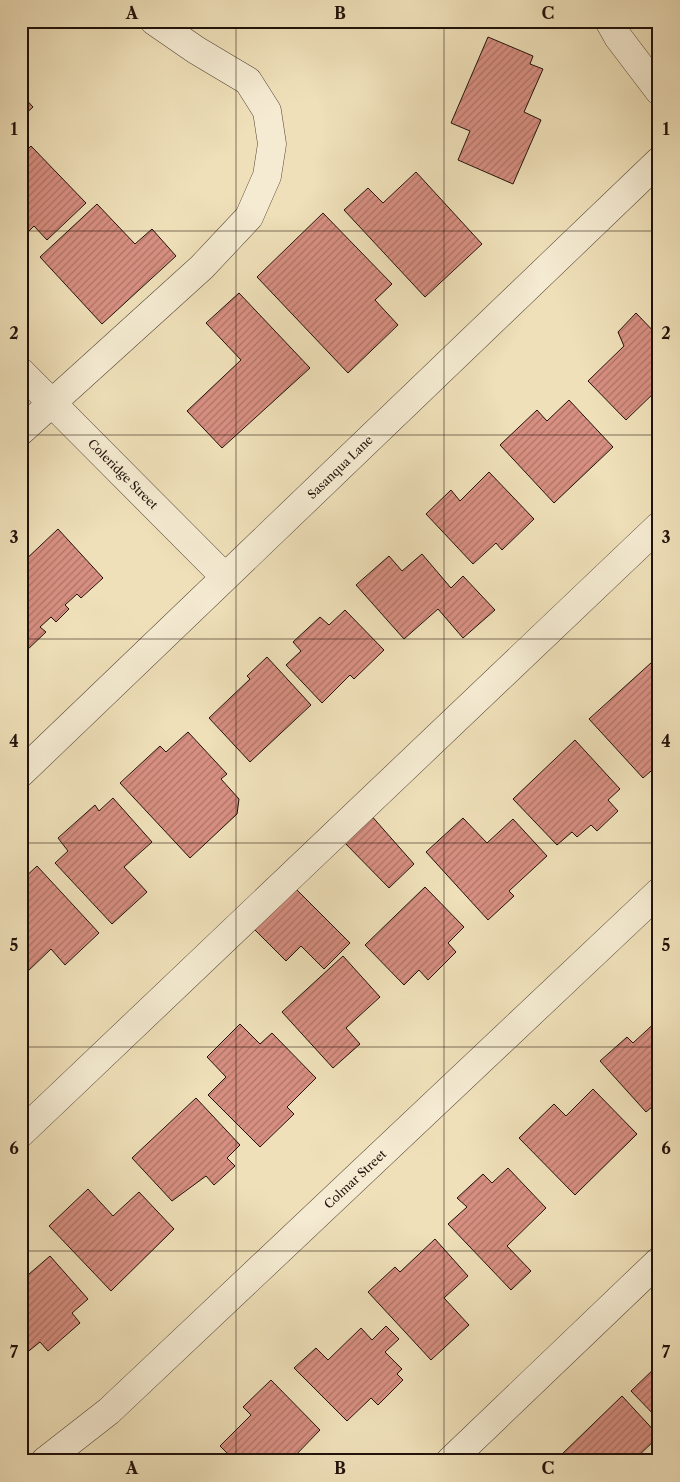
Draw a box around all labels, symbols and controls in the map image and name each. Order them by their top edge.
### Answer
text: A [125,3,139,23]
text: B [334,3,346,23]
text: C [542,3,554,23]
text: 1 [10,119,18,139]
text: 1 [662,119,670,139]
text: 2 [9,323,19,343]
text: 2 [661,323,671,343]
street label: Sasanqua Lane [304,432,376,502]
street label: Coleridge Street [85,436,162,513]
text: 3 [9,527,19,547]
text: 3 [661,527,671,547]
text: 4 [9,731,19,751]
text: 4 [661,731,671,751]
text: 5 [10,935,19,955]
text: 5 [662,935,671,955]
text: 6 [9,1138,19,1158]
text: 6 [661,1138,671,1158]
street label: Colmar Street [321,1146,390,1212]
text: 7 [10,1342,19,1362]
text: 7 [662,1342,671,1362]
text: A [125,1458,139,1478]
text: B [334,1458,346,1478]
text: C [542,1458,554,1478]

